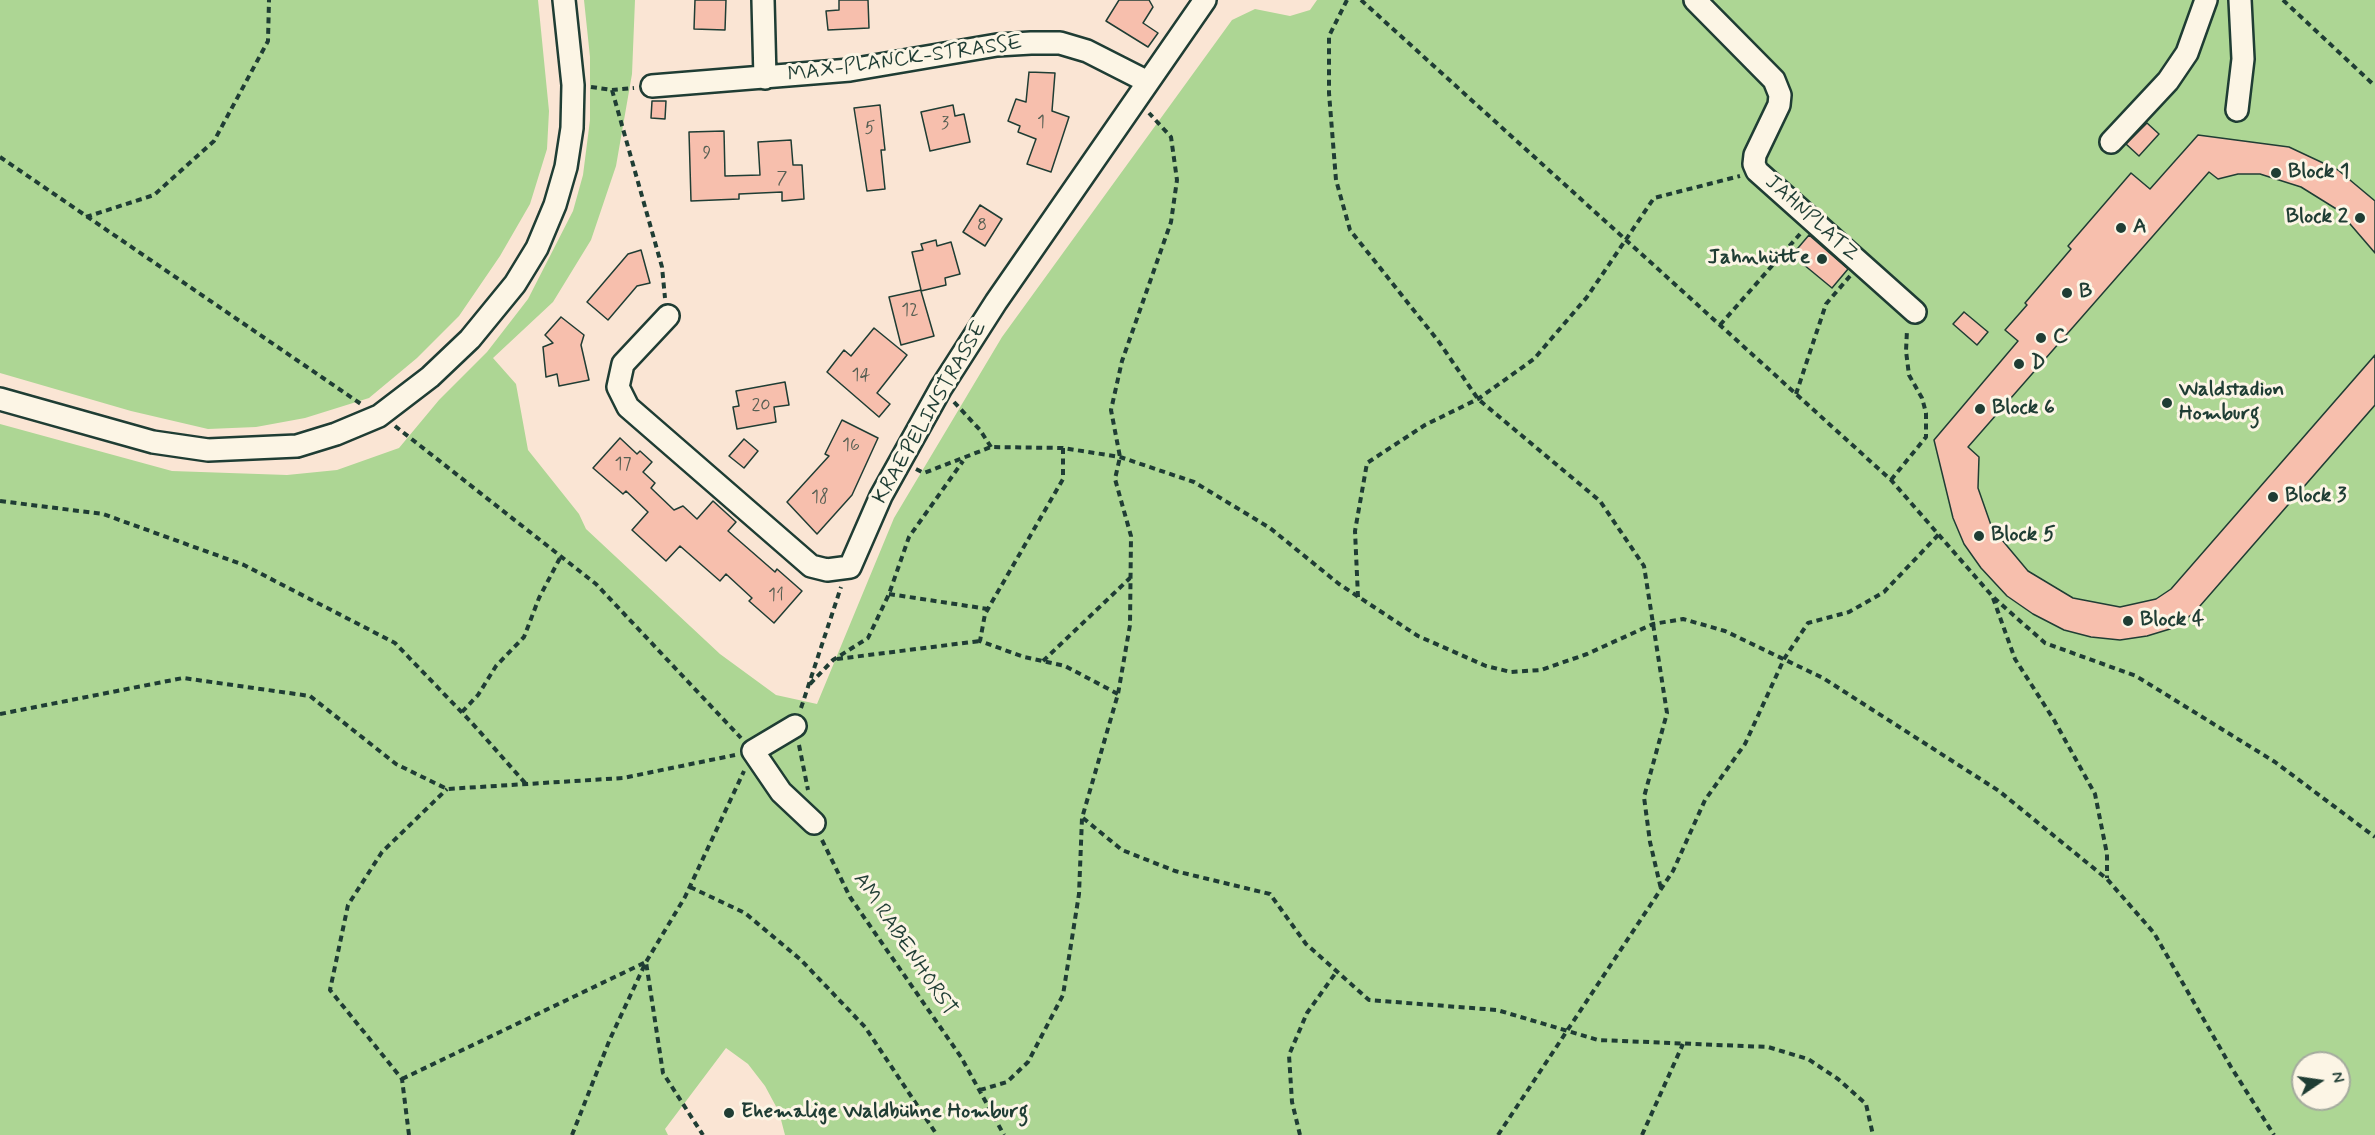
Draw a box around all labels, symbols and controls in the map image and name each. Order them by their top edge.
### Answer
street label: MAX-PLANCK-STRASSE [786,31,1024,89]
house number: 1 [1037,112,1045,134]
house number: 3 [941,113,949,135]
house number: 5 [865,118,875,140]
house number: 9 [703,143,711,165]
place label: Block 1 [2288,160,2349,186]
marker: Block 1 [2269,166,2283,180]
house number: 7 [777,168,787,190]
street label: JAHNPLATZ [1759,170,1863,268]
place label: Block 2 [2286,205,2348,231]
marker: Block 2 [2353,211,2367,225]
house number: 8 [977,215,987,237]
place label: A [2133,215,2147,241]
marker: A [2114,221,2128,235]
place label: Jahnhütte [1708,246,1810,272]
marker: Jahnhütte [1815,252,1829,266]
place label: B [2079,280,2092,306]
marker: B [2060,286,2074,300]
house number: 12 [901,300,919,322]
street label: KRAEPELINSTRASSE [868,317,994,509]
place label: C [2053,325,2068,351]
marker: C [2034,331,2048,345]
place label: D [2031,351,2045,377]
marker: D [2012,357,2026,371]
house number: 14 [852,365,870,387]
place label: Waldstadion Homburg [2179,378,2284,428]
house number: 20 [751,395,771,417]
place label: Block 6 [1992,396,2055,422]
marker: Waldstadion Homburg [2160,396,2174,410]
marker: Block 6 [1973,402,1987,416]
house number: 16 [842,435,860,457]
house number: 17 [614,454,632,476]
place label: Block 3 [2285,484,2346,510]
house number: 18 [811,487,829,509]
marker: Block 3 [2266,490,2280,504]
place label: Block 5 [1991,523,2056,549]
marker: Block 5 [1972,529,1986,543]
house number: 11 [768,585,784,607]
place label: Block 4 [2140,608,2204,634]
marker: Block 4 [2121,614,2135,628]
street label: AM RABENHORST [847,868,961,1022]
north arrow [2291,1051,2351,1111]
text: N [2326,1070,2349,1085]
place label: Ehemalige Waldbühne Homburg [741,1100,1028,1126]
marker: Ehemalige Waldbühne Homburg [722,1106,736,1120]

